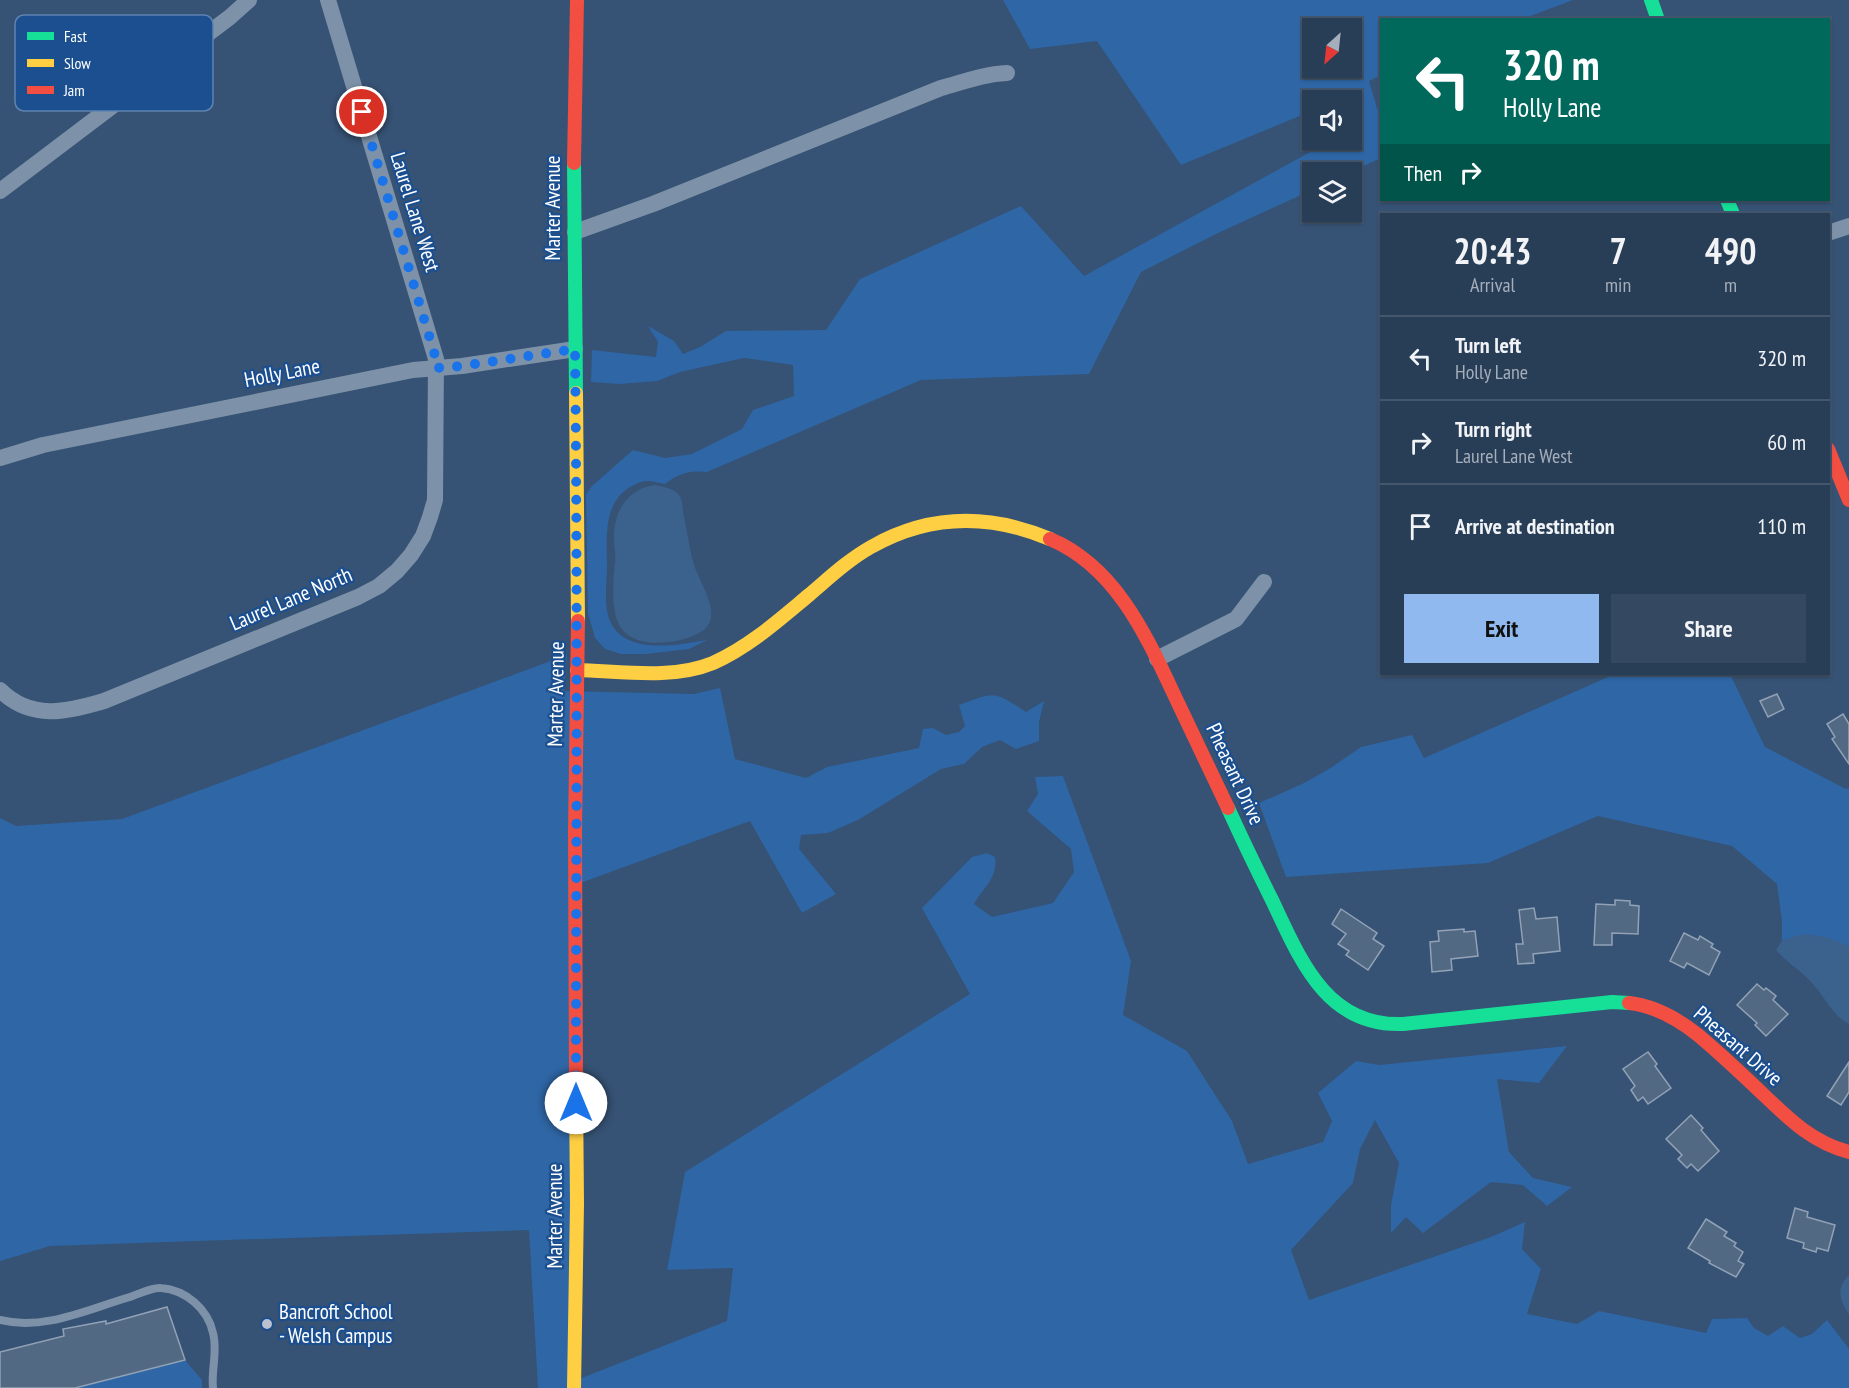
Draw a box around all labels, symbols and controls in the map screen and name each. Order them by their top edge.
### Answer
legend [15,15,213,111]
north arrow [1302,18,1362,78]
map controls [1302,18,1362,222]
text: Fast [64,26,87,46]
text: 320 m [1503,37,1600,92]
icon: left [1404,42,1482,120]
text: Slow [64,53,91,73]
text: Jam [63,80,85,100]
pin [336,86,387,137]
button: sound [1302,90,1362,150]
text: Holly Lane [1503,90,1601,124]
icon: arrive [345,95,378,128]
street label: Laurel Lane West [385,149,446,275]
street label: Marter Avenue [539,155,566,261]
icon: right [1454,156,1487,189]
text: Then [1404,159,1442,187]
button: layers [1302,162,1362,222]
text: 20:43 [1454,227,1531,274]
text: 7 [1609,227,1627,274]
text: 490 [1705,227,1756,274]
text: Arrival [1470,272,1515,298]
text: min [1605,272,1631,298]
text: m [1724,272,1737,298]
text: Turn left [1455,331,1521,359]
icon: left [1404,342,1437,375]
text: 320 m [1757,344,1806,372]
street label: Holly Lane [242,352,322,393]
text: Holly Lane [1455,359,1528,385]
text: Turn right [1455,415,1532,443]
icon: right [1404,426,1437,459]
text: 60 m [1767,428,1806,456]
text: Laurel Lane West [1455,443,1573,469]
icon: arrive [1404,510,1437,543]
text: Arrive at destination [1455,512,1615,540]
text: 110 m [1757,512,1806,540]
street label: Laurel Lane North [225,561,356,636]
button: Exit [1404,594,1599,663]
button: Share [1611,594,1806,663]
street label: Marter Avenue [541,641,570,747]
street label: Pheasant Drive [1200,719,1271,829]
street label: Pheasant Drive [1688,1000,1788,1092]
position arrow [544,1071,608,1135]
street label: Marter Avenue [541,1163,568,1269]
place label: Bancroft School - Welsh Campus [279,1298,393,1349]
marker: Bancroft School - Welsh Campus [260,1317,274,1331]

